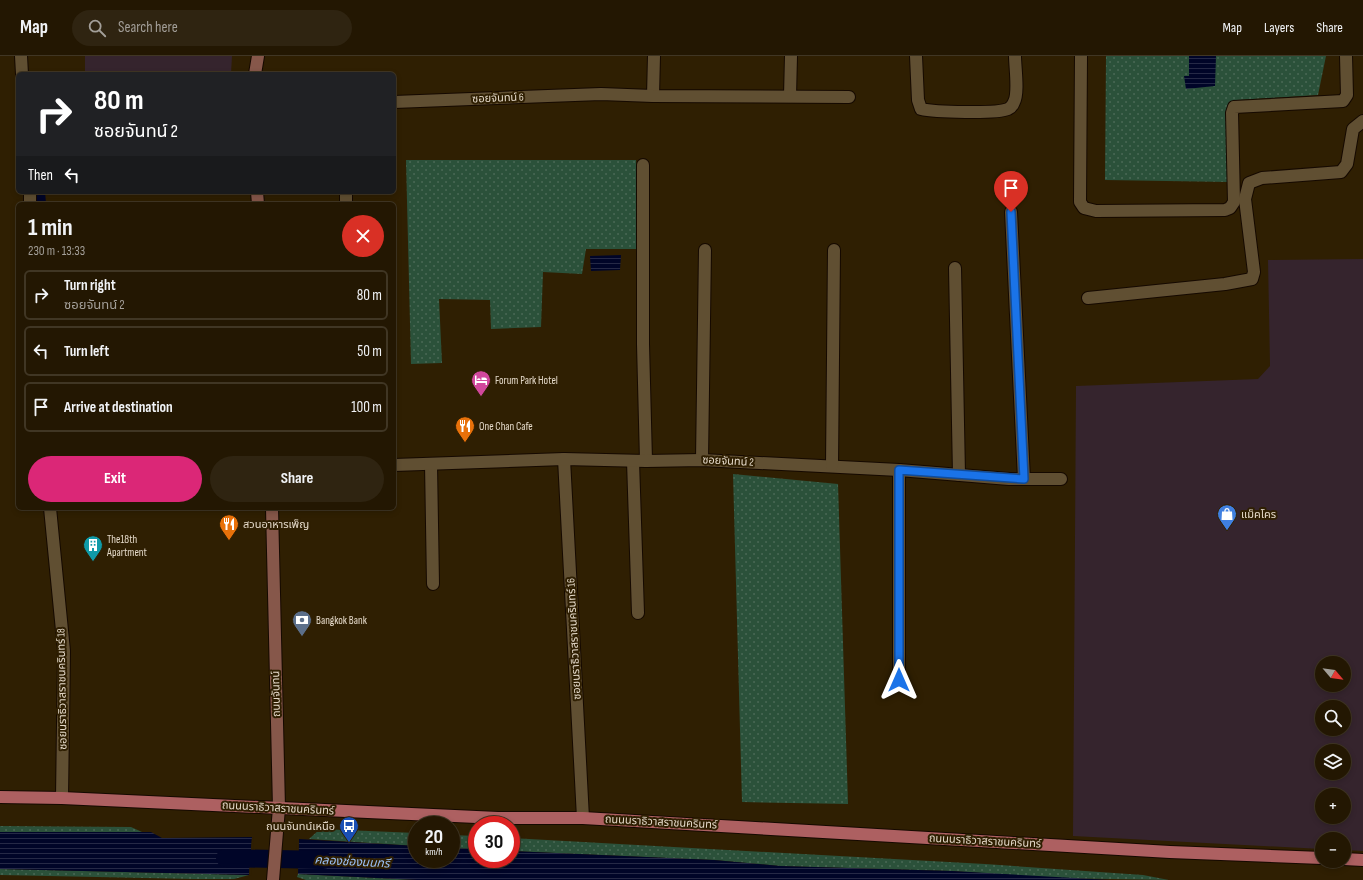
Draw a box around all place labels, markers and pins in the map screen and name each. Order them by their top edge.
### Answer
pin [994,171,1028,212]
hotel icon: Forum Park Hotel [470,369,492,397]
place label: Forum Park Hotel [495,374,558,387]
restaurant icon: One Chan Cafe [454,415,476,443]
place label: One Chan Cafe [479,420,533,433]
shop icon: แม็คโคร [1216,503,1238,531]
place label: แม็คโคร [1241,508,1276,521]
restaurant icon: สวนอาหารเพ็ญ [218,513,240,541]
place label: สวนอาหารเพ็ญ [243,518,309,531]
place label: The18th Apartment [106,533,148,559]
building icon: The18th Apartment [82,534,104,562]
bank icon: Bangkok Bank [291,609,313,637]
place label: Bangkok Bank [316,614,368,627]
bus stop icon: ถนนจันทน์เหนือ [338,815,360,843]
place label: ถนนจันทน์เหนือ [266,820,335,833]

